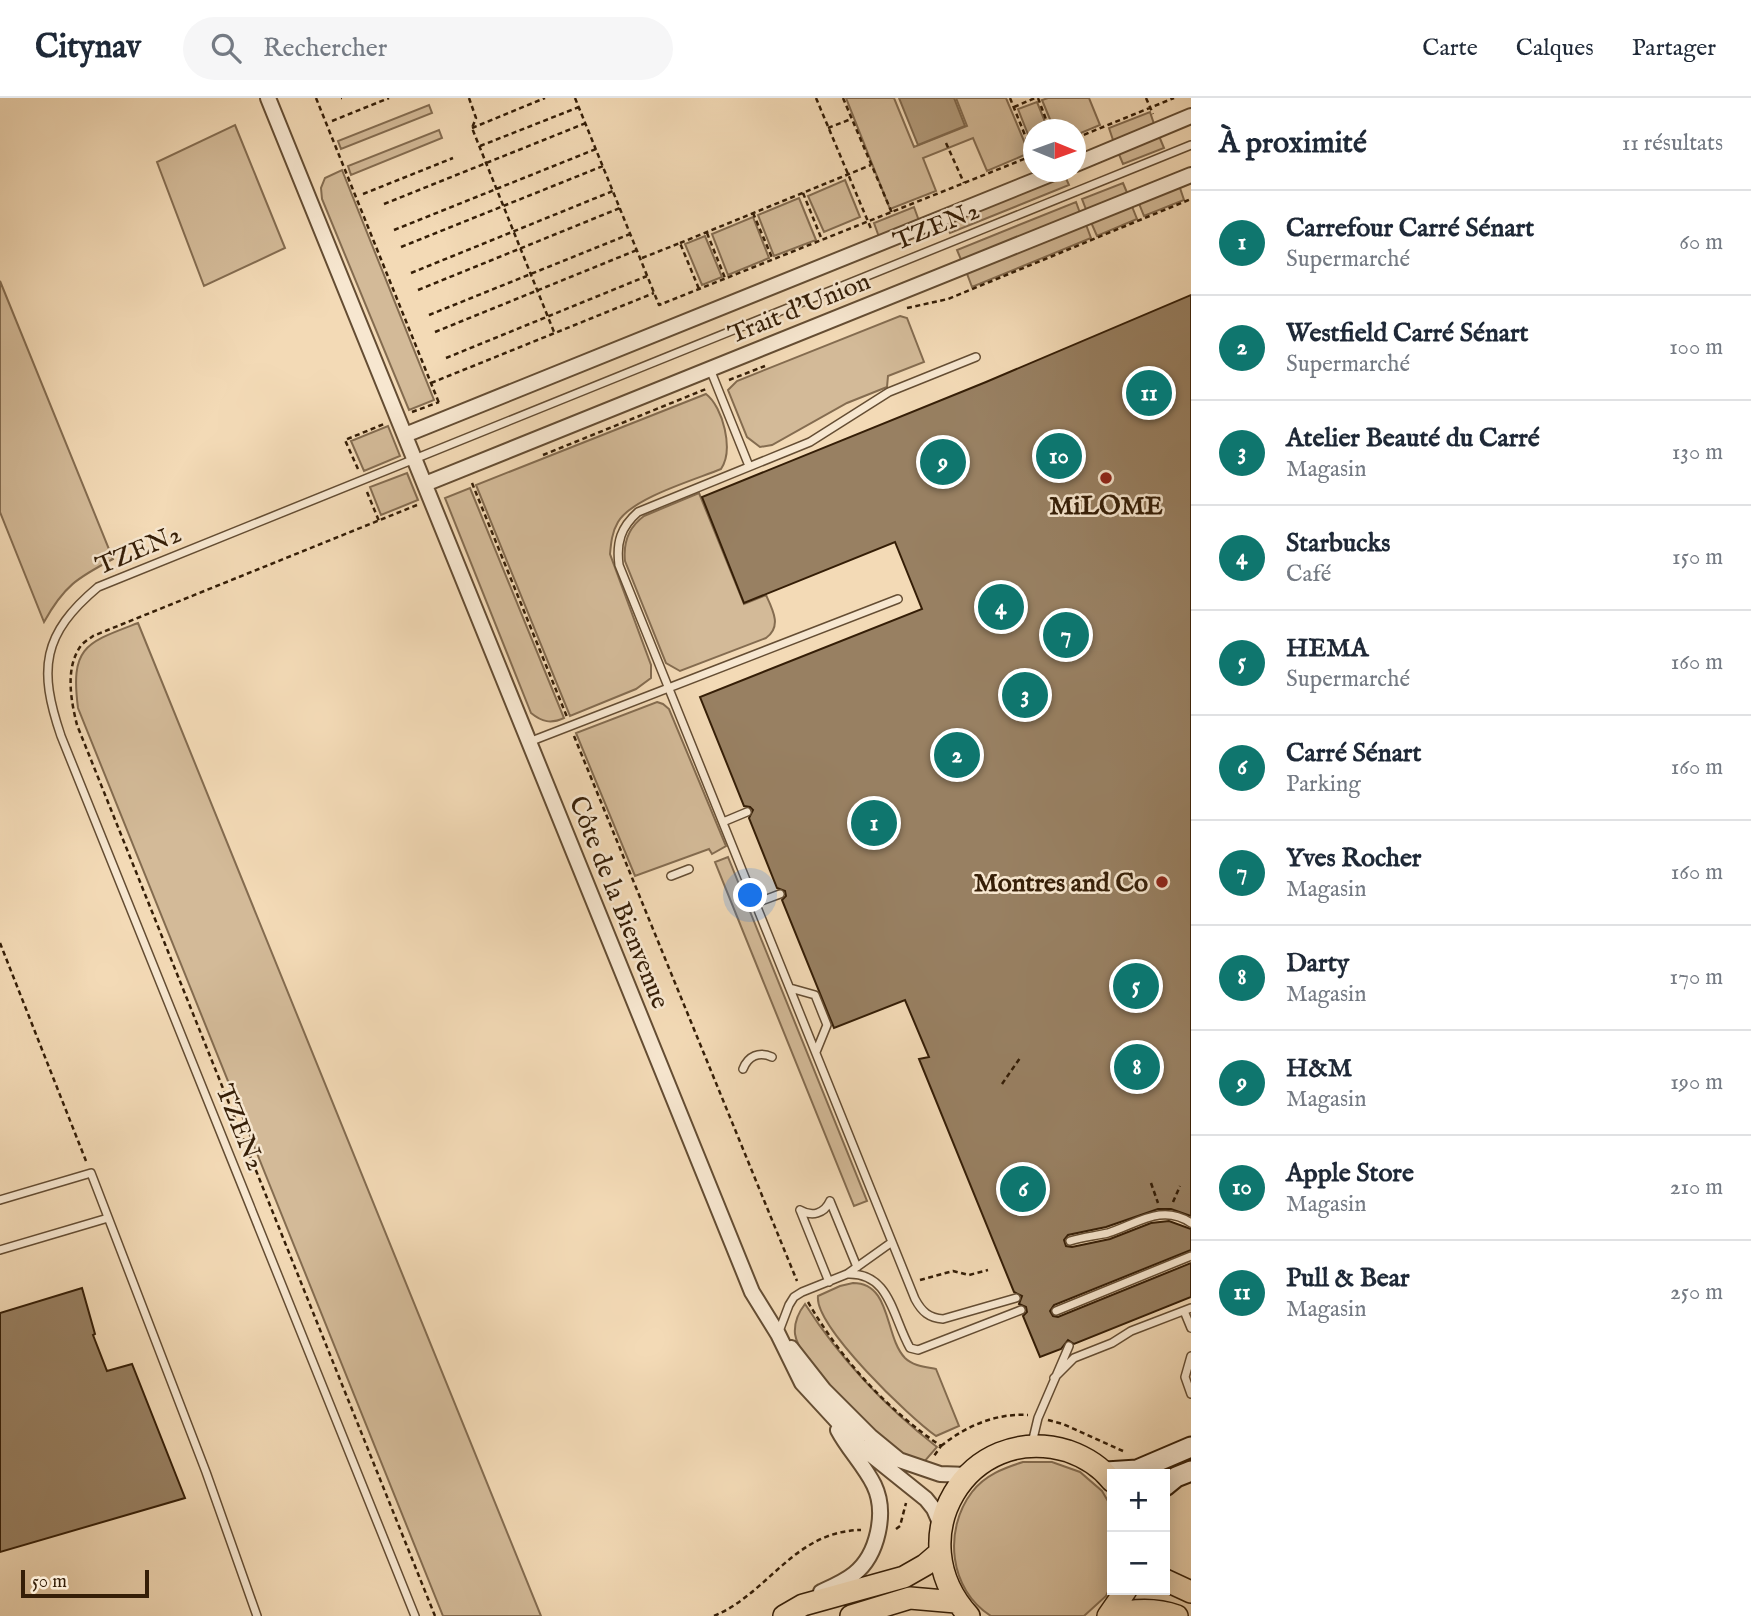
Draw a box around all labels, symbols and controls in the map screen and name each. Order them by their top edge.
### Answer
search box [183,17,673,80]
text: Citynav [35,27,141,69]
icon: search [207,29,245,67]
text: Rechercher [263,32,387,65]
text: Carte [1422,33,1478,64]
text: Calques [1516,33,1594,64]
text: Partager [1632,33,1716,64]
north arrow [1023,119,1086,182]
text: À proximité [1219,125,1367,163]
text: 11 résultats [1622,129,1723,158]
street label: TZEN2 [889,194,984,259]
text: Carrefour Carré Sénart [1286,212,1534,245]
text: 1 [1238,228,1246,257]
text: 60 m [1679,228,1723,257]
text: Supermarché [1286,245,1410,274]
street label: Trait d'Union [724,265,875,352]
text: Westfield Carré Sénart [1286,317,1528,350]
text: 2 [1237,333,1247,362]
text: 100 m [1669,333,1723,362]
text: Supermarché [1286,350,1410,379]
pin: 11 [1126,367,1172,419]
text: Atelier Beauté du Carré [1286,422,1540,455]
pin: 10 [1036,430,1082,482]
pin: 9 [920,436,966,488]
text: 3 [1238,438,1246,467]
text: 130 m [1672,438,1723,467]
text: Magasin [1286,455,1366,484]
marker: MiLOME [1098,470,1114,486]
place label: MiLOME [1049,490,1163,523]
street label: TZEN2 [91,518,186,583]
text: Starbucks [1286,527,1391,560]
text: 4 [1236,543,1248,572]
text: 150 m [1672,543,1723,572]
text: Café [1286,560,1331,589]
pin: 4 [978,581,1024,633]
pin: 7 [1043,609,1089,661]
text: HEMA [1286,632,1368,665]
text: 5 [1238,648,1246,677]
text: 160 m [1671,648,1723,677]
text: Supermarché [1286,665,1410,694]
pin: 3 [1002,669,1048,721]
pin: 2 [934,729,980,781]
text: Carré Sénart [1286,737,1421,770]
text: 6 [1237,753,1247,782]
text: 160 m [1671,753,1723,782]
text: Parking [1286,770,1361,799]
street label: Côte de la Bienvenue [561,791,676,1014]
pin: 1 [851,797,897,849]
text: Yves Rocher [1286,842,1421,875]
text: 7 [1237,858,1247,887]
text: 160 m [1671,858,1723,887]
place label: Montres and Co [974,867,1148,900]
marker: Montres and Co [1154,874,1170,890]
text: Magasin [1286,875,1366,904]
your location [733,878,767,912]
text: Darty [1286,947,1349,980]
pin: 5 [1113,960,1159,1012]
text: 8 [1237,963,1247,992]
text: 170 m [1670,963,1723,992]
text: Magasin [1286,980,1366,1009]
pin: 8 [1114,1041,1160,1093]
text: H&M [1286,1052,1352,1085]
text: 9 [1237,1068,1247,1097]
text: 190 m [1670,1068,1723,1097]
street label: TZEN2 [207,1080,272,1175]
text: Magasin [1286,1085,1366,1114]
text: Apple Store [1286,1157,1414,1190]
pin: 6 [1000,1163,1046,1215]
text: 10 [1232,1173,1252,1202]
text: 210 m [1670,1173,1723,1202]
text: Magasin [1286,1190,1366,1219]
text: Pull & Bear [1286,1262,1410,1295]
text: 11 [1233,1278,1251,1307]
text: 250 m [1670,1278,1723,1307]
text: Magasin [1286,1295,1366,1324]
map controls [1107,1469,1170,1595]
button: + [1107,1469,1170,1532]
button: − [1107,1532,1170,1595]
scale bar [21,1567,149,1599]
text: 50 m [32,1570,67,1594]

